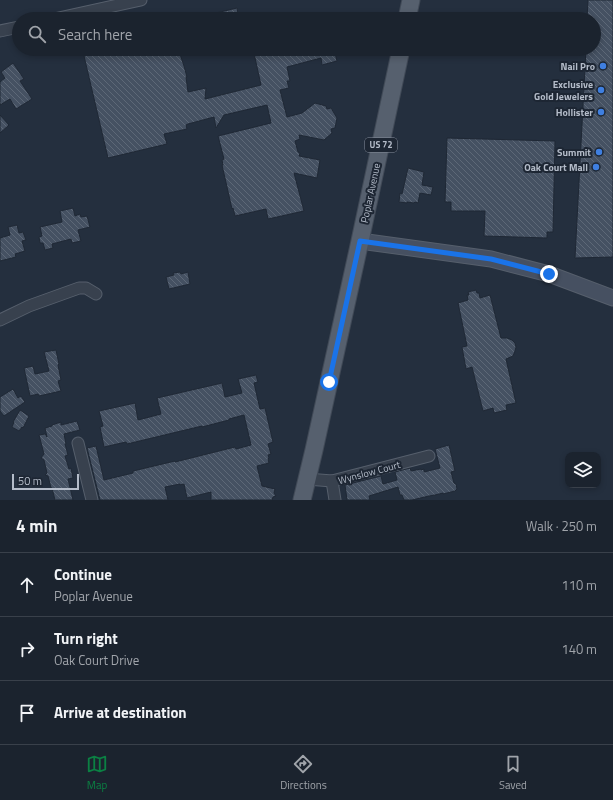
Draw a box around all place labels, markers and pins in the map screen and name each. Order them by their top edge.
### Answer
place label: Nail Pro [561,59,595,74]
marker: Nail Pro [598,61,608,71]
place label: Exclusive Gold Jewelers [534,77,593,104]
marker: Exclusive Gold Jewelers [596,85,606,95]
place label: Hollister [556,105,593,120]
marker: Hollister [596,107,606,117]
place label: Summit [557,145,591,160]
marker: Summit [594,147,604,157]
place label: Oak Court Mall [524,160,588,175]
marker: Oak Court Mall [591,162,601,172]

